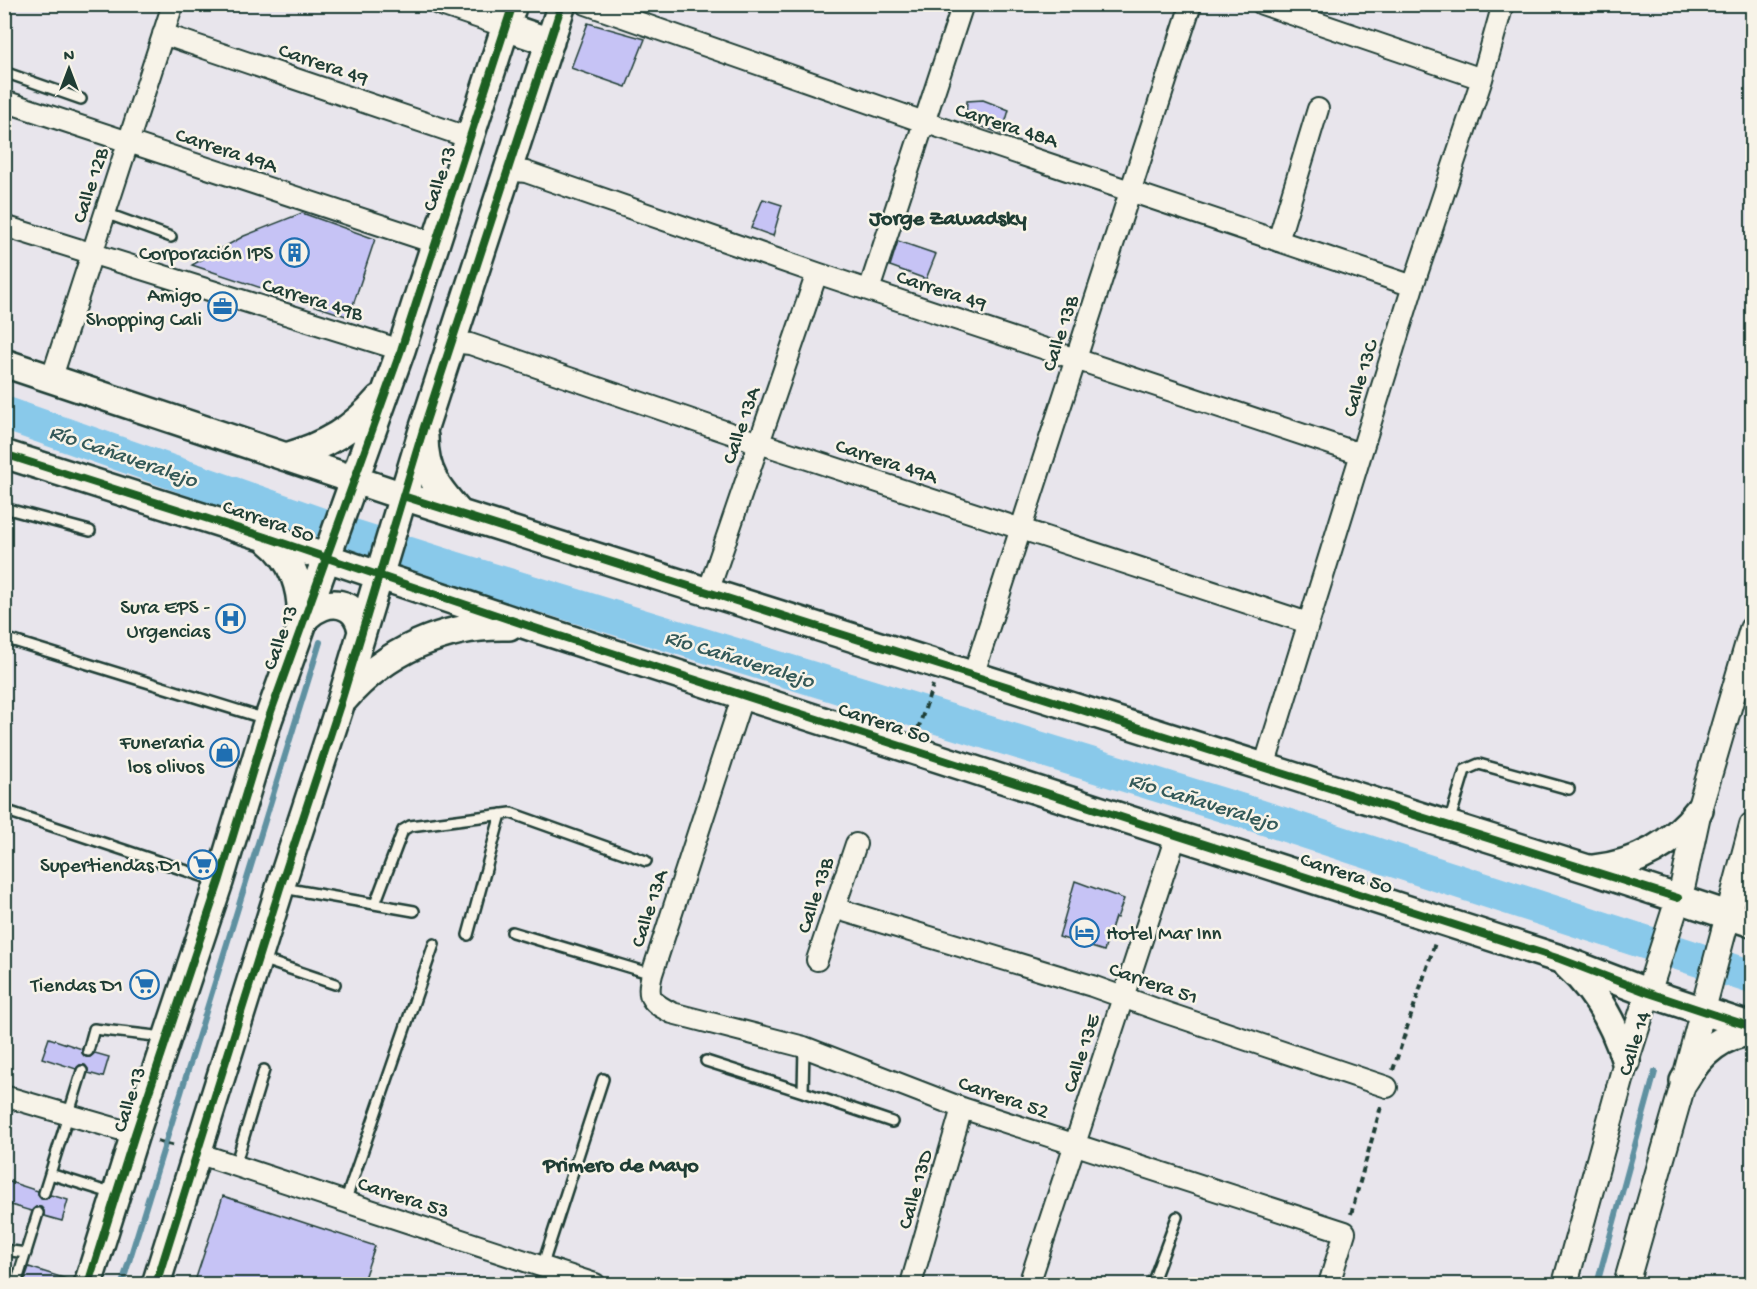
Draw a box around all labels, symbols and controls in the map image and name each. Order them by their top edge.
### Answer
north arrow [39,39,99,99]
street label: Carrera 49 [275,39,371,93]
text: N [64,48,75,67]
street label: Carrera 48A [951,99,1062,156]
street label: Carrera 49A [172,124,282,181]
street label: Calle 13 [419,143,464,215]
street label: Calle 12B [68,144,117,227]
district label: Jorge Zawadsky [868,207,1027,233]
building icon: Corporación IPS [278,236,310,268]
place label: Corporación IPS [139,243,273,268]
street label: Carrera 49 [893,266,990,319]
street label: Carrera 49B [259,274,367,329]
place label: Amigo Shopping Cali [86,285,202,334]
office icon: Amigo Shopping Cali [207,290,239,322]
street label: Calle 13B [1038,292,1087,375]
street label: Calle 13C [1339,336,1386,420]
street label: Calle 13A [718,383,769,468]
water label: Río Cañaveralejo [45,420,202,496]
street label: Carrera 49A [832,435,942,492]
street label: Carrera 50 [219,496,317,551]
place label: Sura EPS - Urgencias [120,597,211,646]
hospital icon: Sura EPS - Urgencias [215,602,247,634]
street label: Calle 13 [259,602,306,674]
water label: Río Cañaveralejo [661,626,818,696]
street label: Carrera 50 [835,699,933,752]
place label: Funeraria los olivos [119,732,205,781]
shop icon: Funeraria los olivos [209,737,241,769]
water label: Río Cañaveralejo [1125,769,1282,839]
supermarket icon: Supertiendas D1 [186,848,218,880]
street label: Carrera 50 [1297,849,1395,902]
street label: Calle 13B [793,854,842,937]
place label: Supertiendas D1 [40,855,181,880]
street label: Calle 13A [627,866,676,951]
hotel icon: Hotel Mar Inn [1069,916,1101,948]
place label: Hotel Mar Inn [1106,923,1222,948]
street label: Carrera 51 [1105,958,1201,1012]
supermarket icon: Tiendas D1 [128,968,160,1000]
place label: Tiendas D1 [30,975,123,1000]
street label: Calle 14 [1614,1009,1659,1080]
street label: Calle 13E [1059,1011,1108,1096]
street label: Calle 13 [109,1064,154,1136]
street label: Carrera 52 [954,1072,1051,1126]
street label: Calle 13D [894,1147,941,1232]
district label: Primero de Mayo [542,1154,699,1180]
street label: Carrera 53 [354,1173,452,1226]

